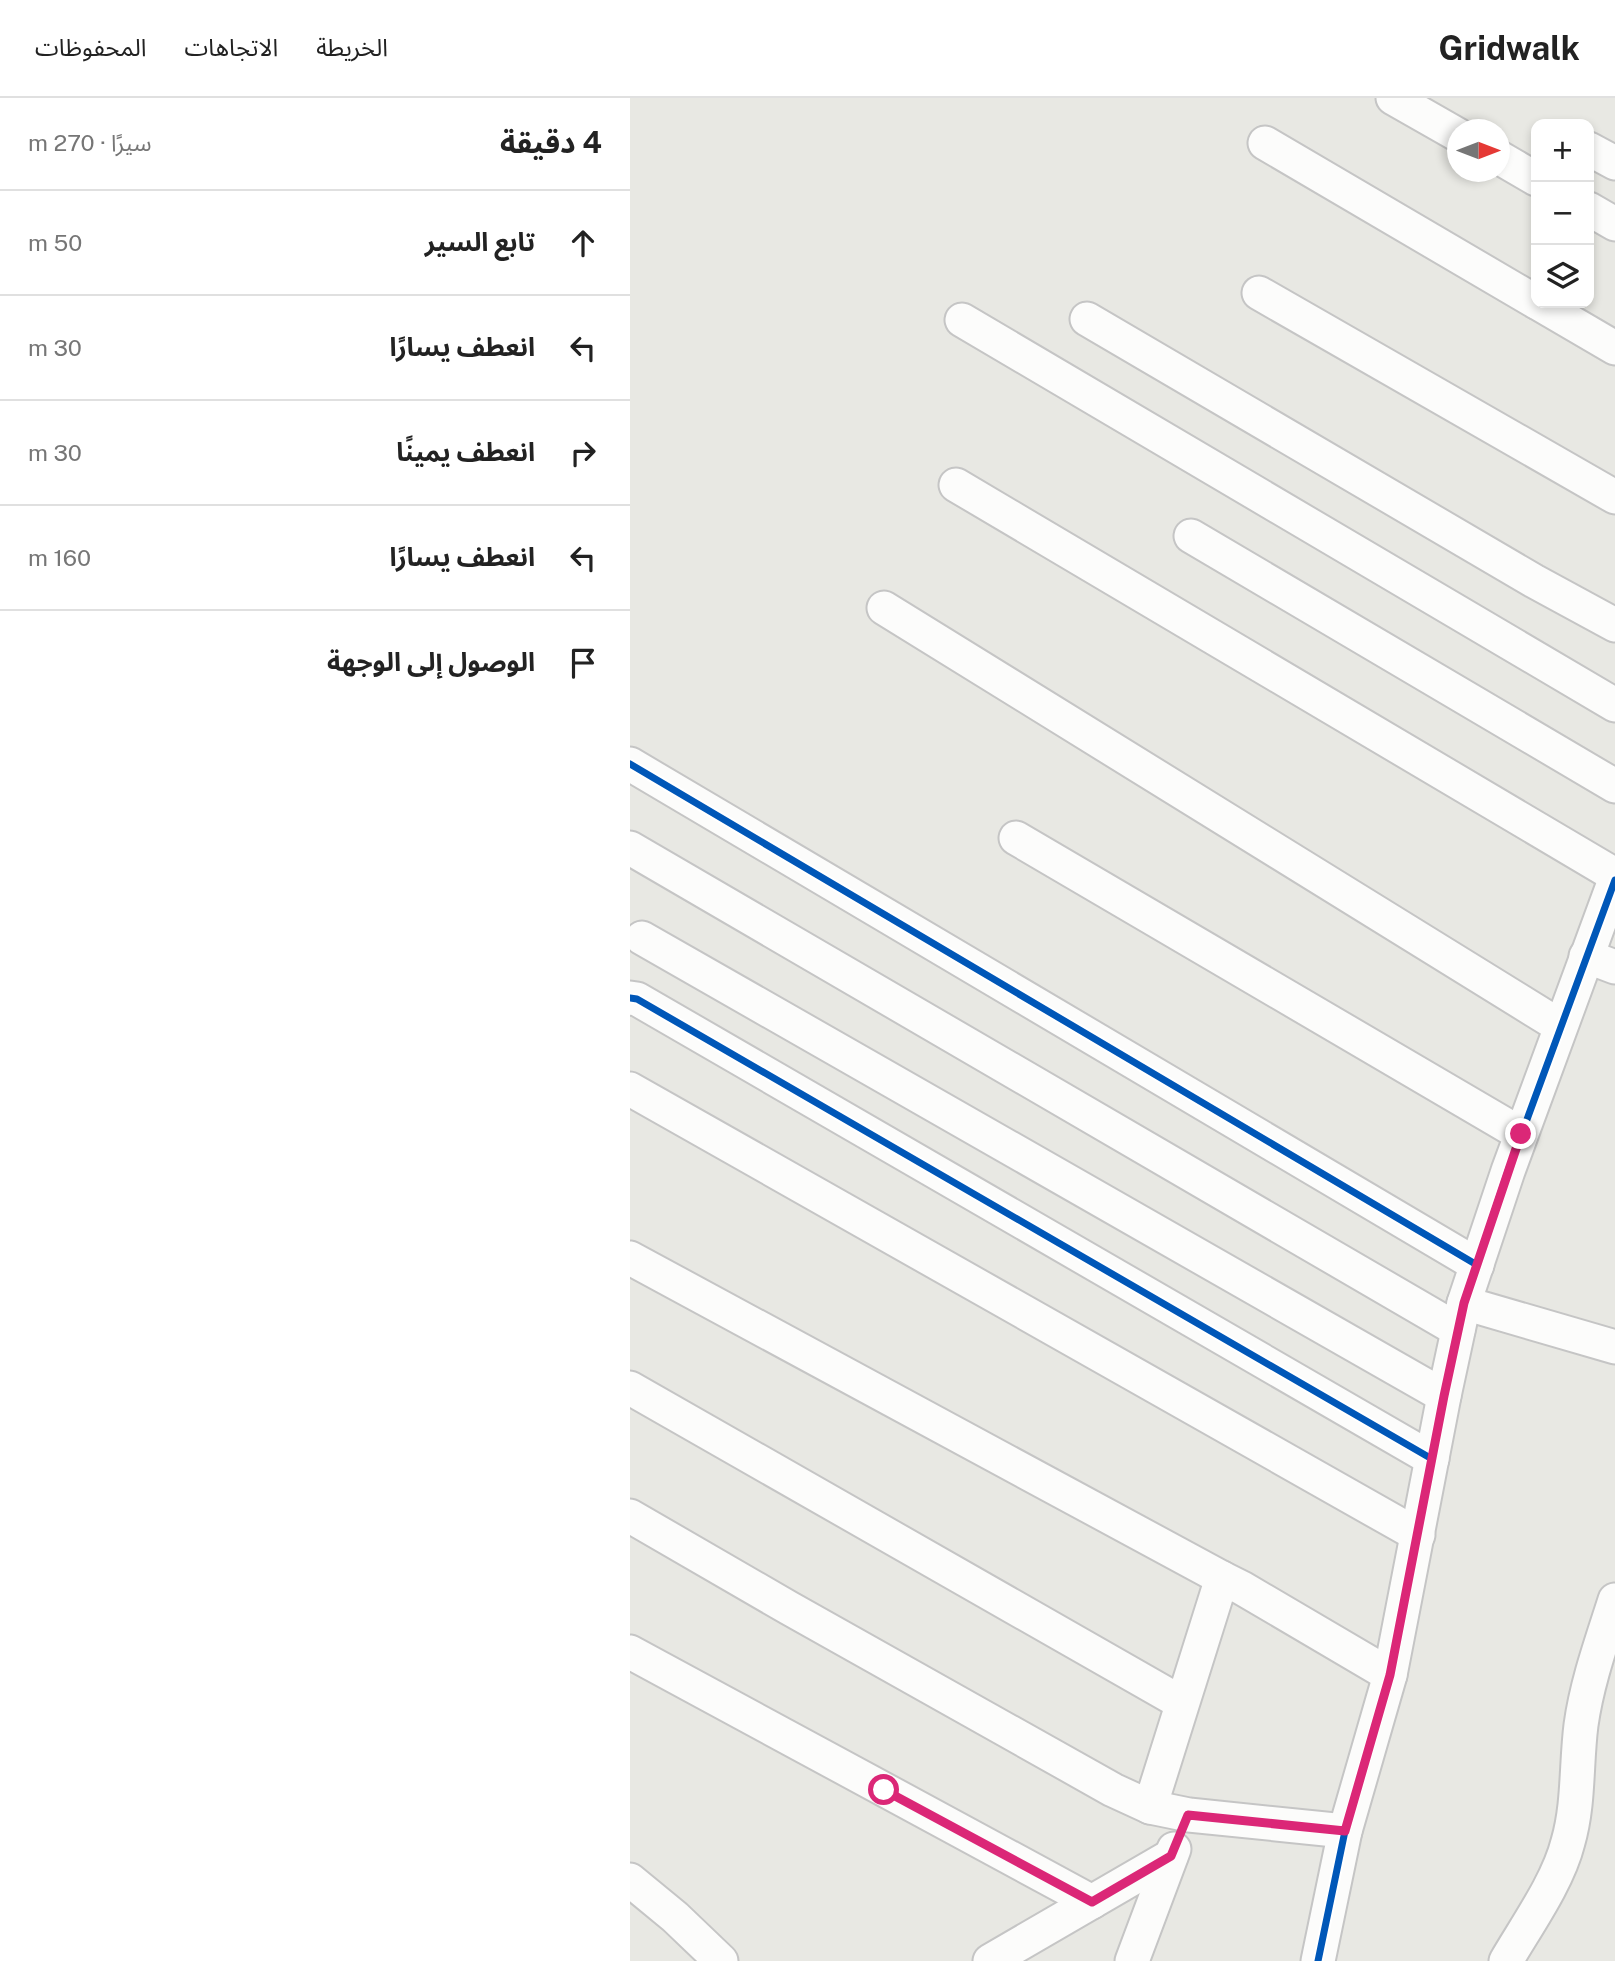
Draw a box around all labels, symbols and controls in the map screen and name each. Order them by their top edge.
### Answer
text: Gridwalk [1439,29,1580,67]
text: المحفوظات [35,33,146,61]
text: الاتجاهات [184,33,278,61]
text: الخريطة [316,33,388,61]
north arrow [1447,119,1510,182]
map controls [1531,119,1594,308]
button: + [1531,119,1594,182]
text: 4 دقيقة [500,124,602,160]
text: سيرًا · 270 m [28,129,152,156]
button: − [1531,182,1594,245]
icon: ahead [564,224,602,262]
text: تابع السير [425,226,535,257]
text: 50 m [28,229,82,256]
button: layers [1531,245,1594,308]
icon: left [564,329,602,367]
text: انعطف يسارًا [389,331,535,362]
text: 30 m [28,334,82,361]
icon: right [564,434,602,472]
text: انعطف يمينًا [396,436,535,467]
text: 30 m [28,439,82,466]
icon: left [564,539,602,577]
text: انعطف يسارًا [389,541,535,572]
text: 160 m [28,544,91,571]
icon: arrive [564,644,602,682]
text: الوصول إلى الوجهة [327,646,535,677]
route end [1505,1118,1536,1149]
route start [868,1774,899,1805]

